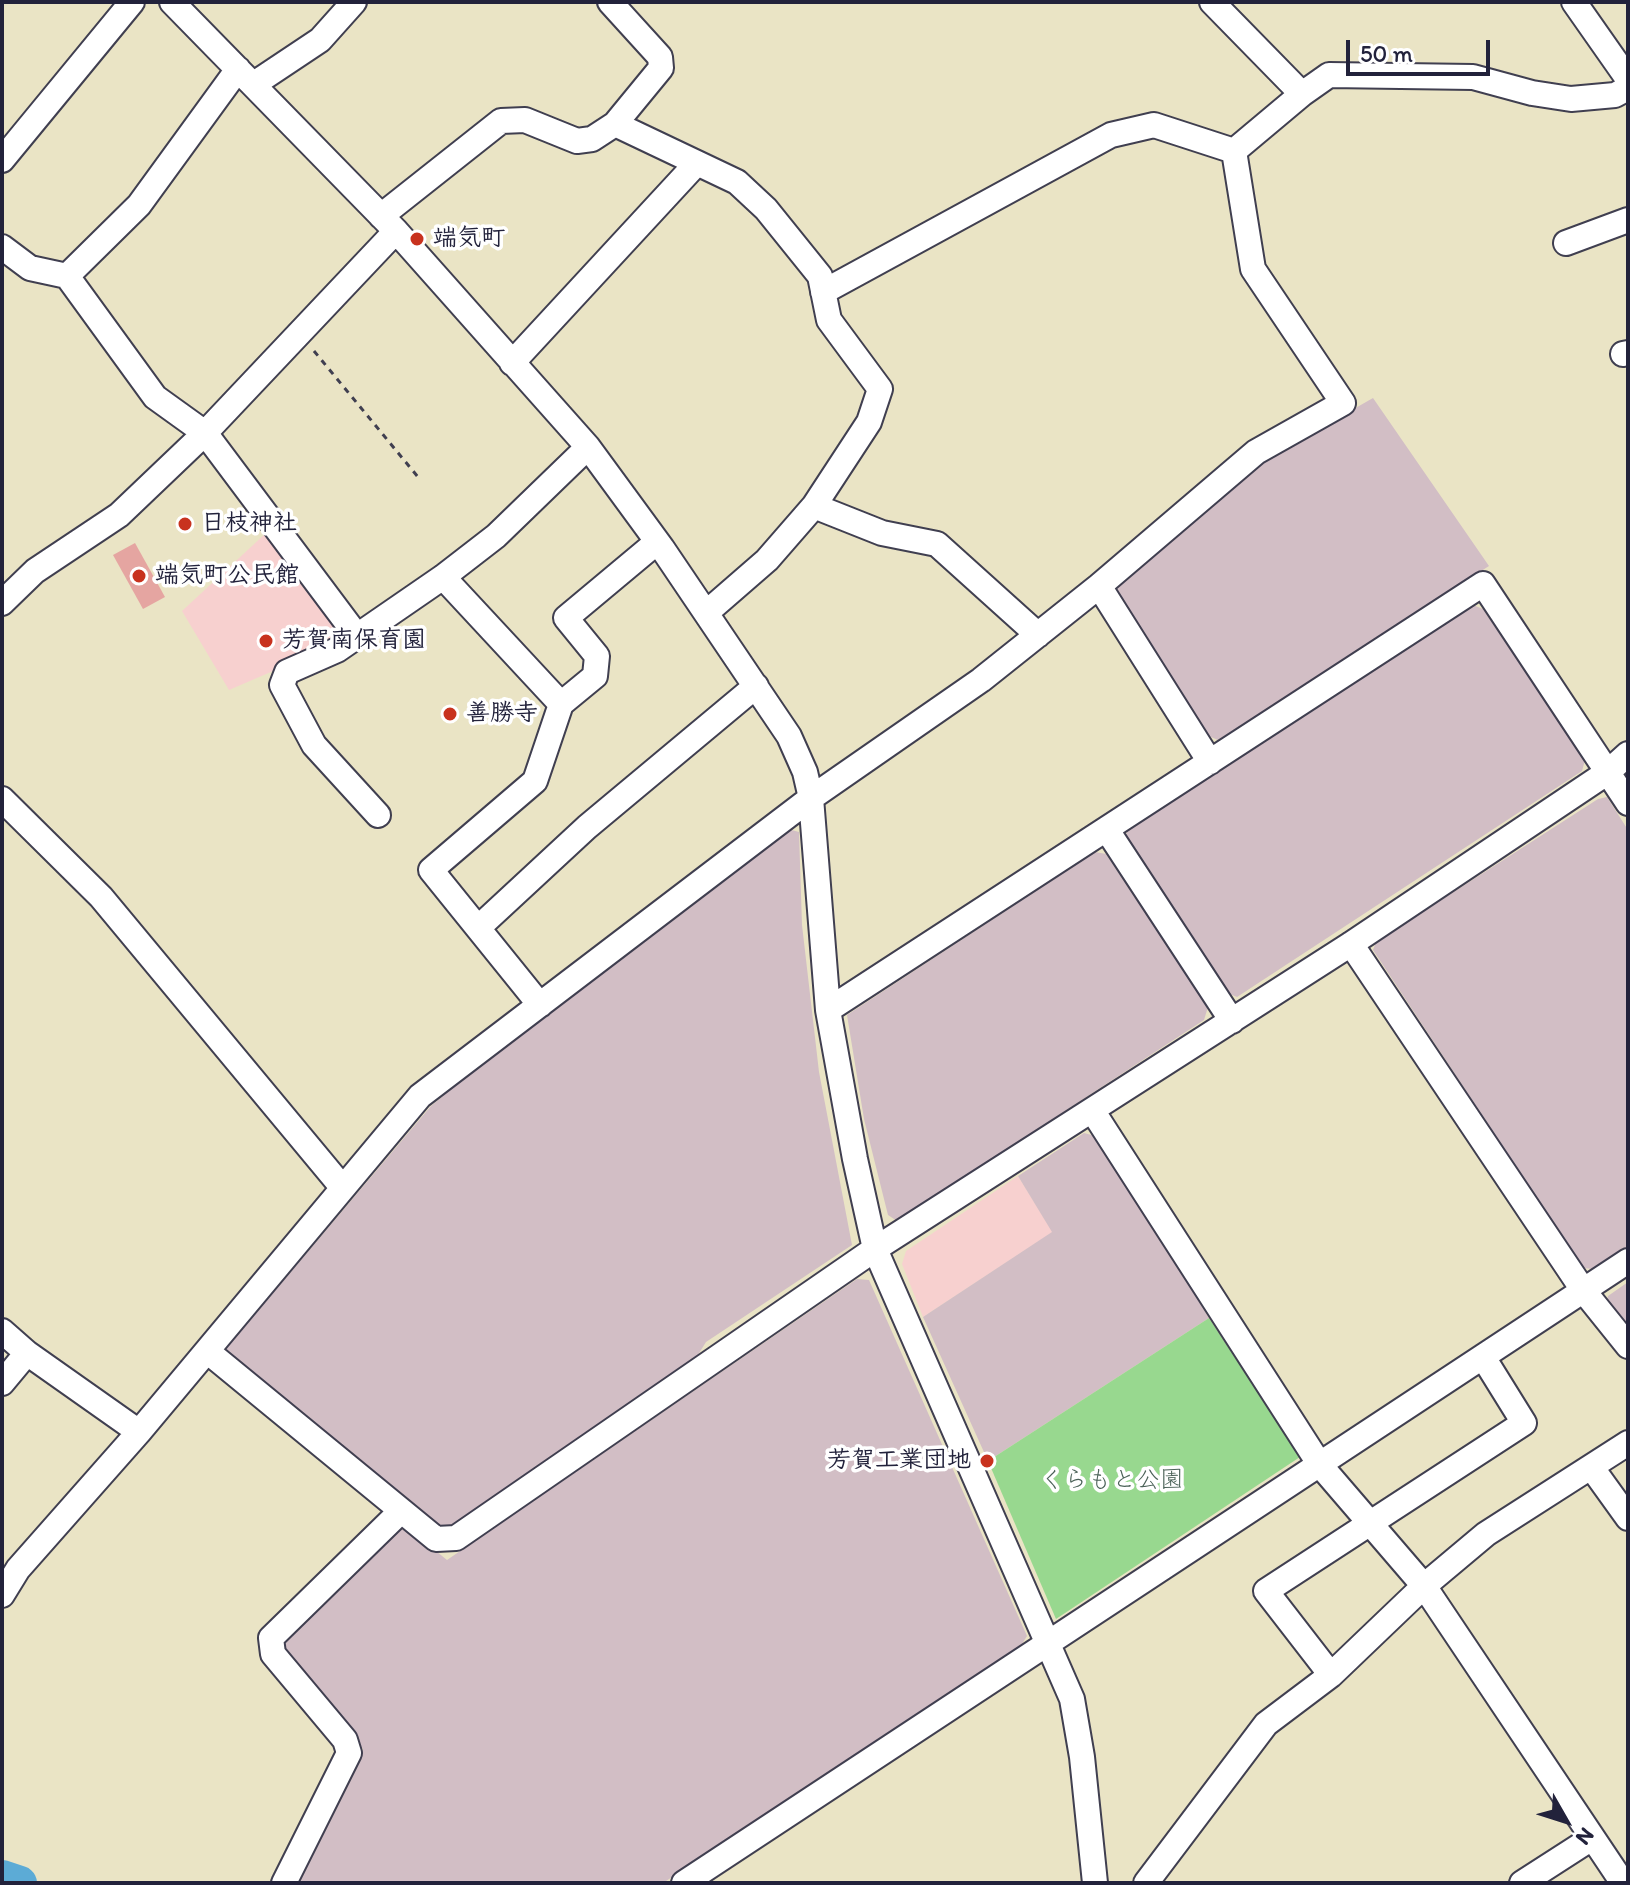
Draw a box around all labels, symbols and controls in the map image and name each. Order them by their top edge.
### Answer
scale bar [1350,24,1494,74]
text: 50 m [1360,39,1413,68]
place label: 端気町 [433,225,505,253]
marker: 端気町 [408,230,426,248]
place label: 日枝神社 [201,510,297,538]
marker: 日枝神社 [176,515,194,533]
place label: 端気町公民館 [155,562,299,590]
marker: 端気町公民館 [130,567,148,585]
place label: 芳賀南保育園 [282,627,426,655]
marker: 芳賀南保育園 [257,632,275,650]
place label: 善勝寺 [466,700,538,728]
marker: 善勝寺 [441,705,459,723]
place label: 芳賀工業団地 [827,1447,971,1475]
marker: 芳賀工業団地 [978,1452,996,1470]
park label: くらもと公園 [1040,1467,1184,1495]
north arrow [1526,1781,1606,1861]
text: N [1570,1822,1600,1851]

